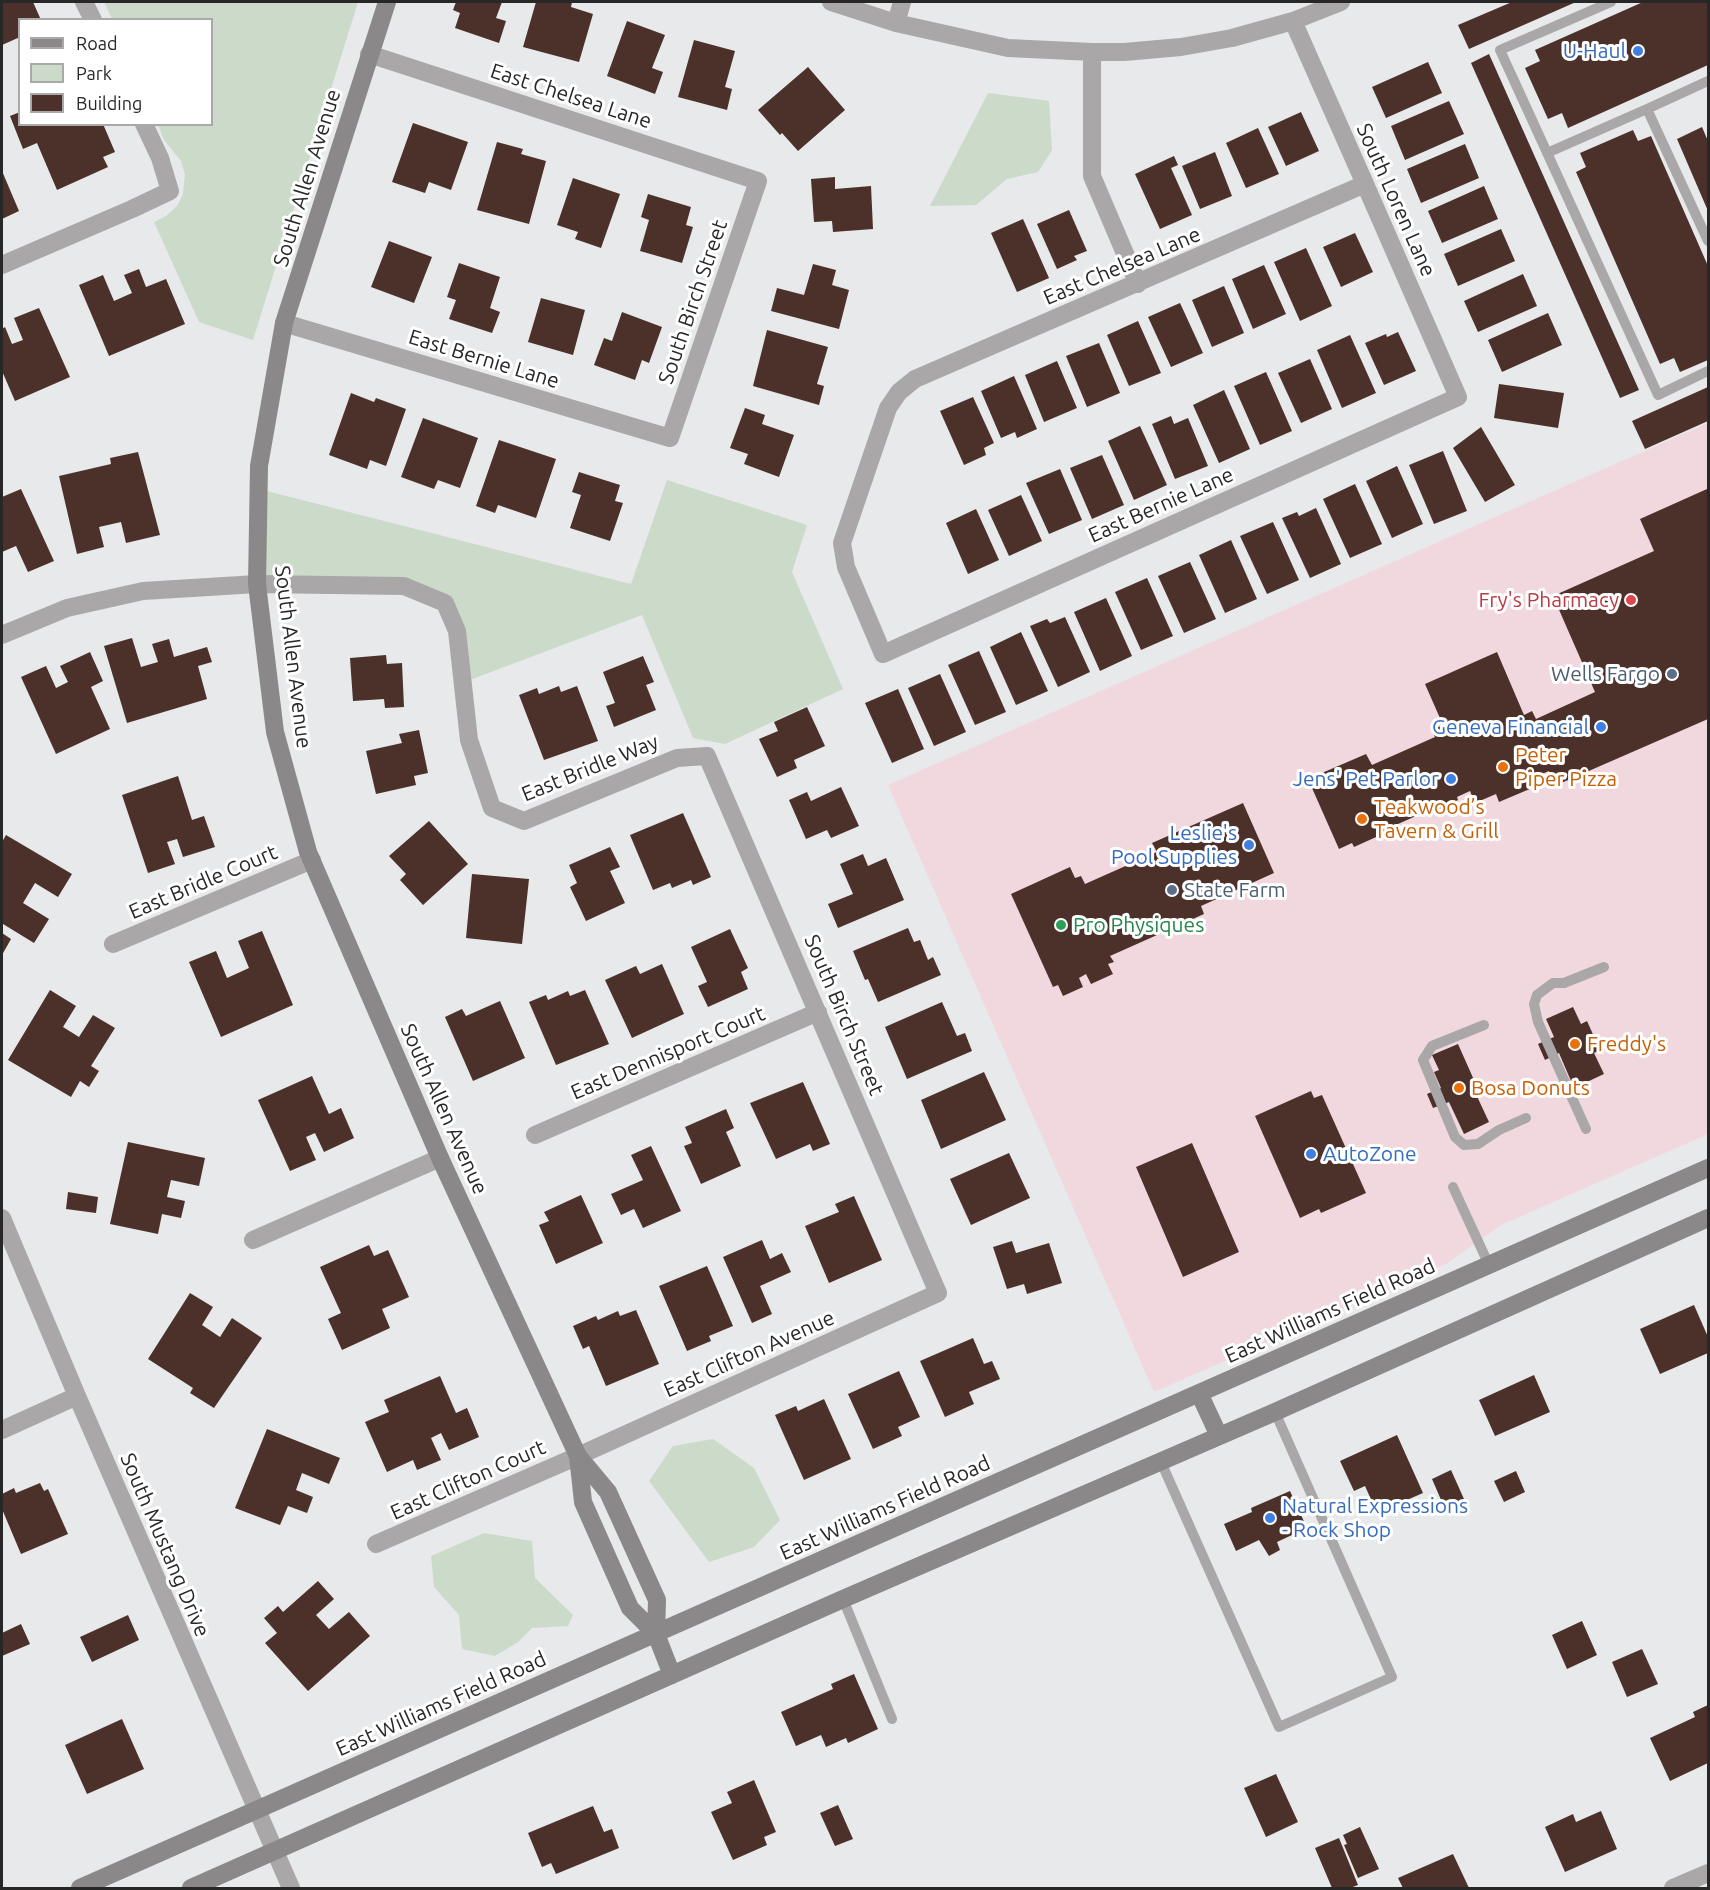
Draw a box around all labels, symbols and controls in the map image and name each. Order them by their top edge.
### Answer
legend [18,18,213,126]
text: Road [76,33,118,53]
place label: U-Haul [1563,38,1626,64]
marker: U-Haul [1631,44,1645,58]
street label: East Chelsea Lane [487,58,655,134]
text: Park [76,63,112,83]
street label: South Allen Avenue [268,86,346,270]
text: Building [76,93,142,113]
street label: South Loren Lane [1351,120,1441,280]
street label: South Birch Street [653,217,733,387]
street label: East Chelsea Lane [1040,222,1204,310]
street label: East Bernie Lane [406,324,562,394]
street label: East Bernie Lane [1085,462,1237,548]
street label: South Allen Avenue [269,564,317,750]
place label: Fry's Pharmacy [1478,587,1619,613]
marker: Fry's Pharmacy [1624,593,1638,607]
place label: Wells Fargo [1551,661,1660,687]
marker: Wells Fargo [1665,667,1679,681]
place label: Geneva Financial [1432,714,1589,740]
marker: Geneva Financial [1594,720,1608,734]
street label: East Bridle Way [518,729,662,807]
place label: Peter Piper Pizza [1515,742,1617,792]
marker: Peter Piper Pizza [1496,760,1510,774]
place label: Jens' Pet Parlor [1293,766,1439,792]
marker: Jens' Pet Parlor [1444,772,1458,786]
place label: Teakwood’s Tavern & Grill [1374,794,1499,844]
marker: Teakwood’s Tavern & Grill [1355,812,1369,826]
place label: Leslie's Pool Supplies [1111,820,1237,870]
marker: Leslie's Pool Supplies [1242,838,1256,852]
street label: East Bridle Court [125,839,281,925]
place label: State Farm [1184,877,1286,903]
marker: State Farm [1165,883,1179,897]
place label: Pro Physiques [1073,912,1204,938]
marker: Pro Physiques [1054,918,1068,932]
street label: South Birch Street [799,931,889,1099]
street label: East Dennisport Court [567,1001,769,1105]
street label: South Allen Avenue [395,1020,493,1198]
place label: Freddy's [1587,1031,1666,1057]
marker: Freddy's [1568,1037,1582,1051]
place label: Bosa Donuts [1471,1075,1590,1101]
marker: Bosa Donuts [1452,1081,1466,1095]
place label: AutoZone [1323,1141,1417,1167]
marker: AutoZone [1304,1147,1318,1161]
street label: East Williams Field Road [1221,1253,1439,1369]
street label: East Clifton Avenue [660,1305,838,1403]
street label: East Clifton Court [387,1435,549,1525]
street label: South Mustang Drive [115,1449,215,1641]
street label: East Williams Field Road [776,1450,994,1566]
place label: Natural Expressions - Rock Shop [1282,1493,1468,1543]
marker: Natural Expressions - Rock Shop [1263,1511,1277,1525]
street label: East Williams Field Road [332,1646,550,1762]

